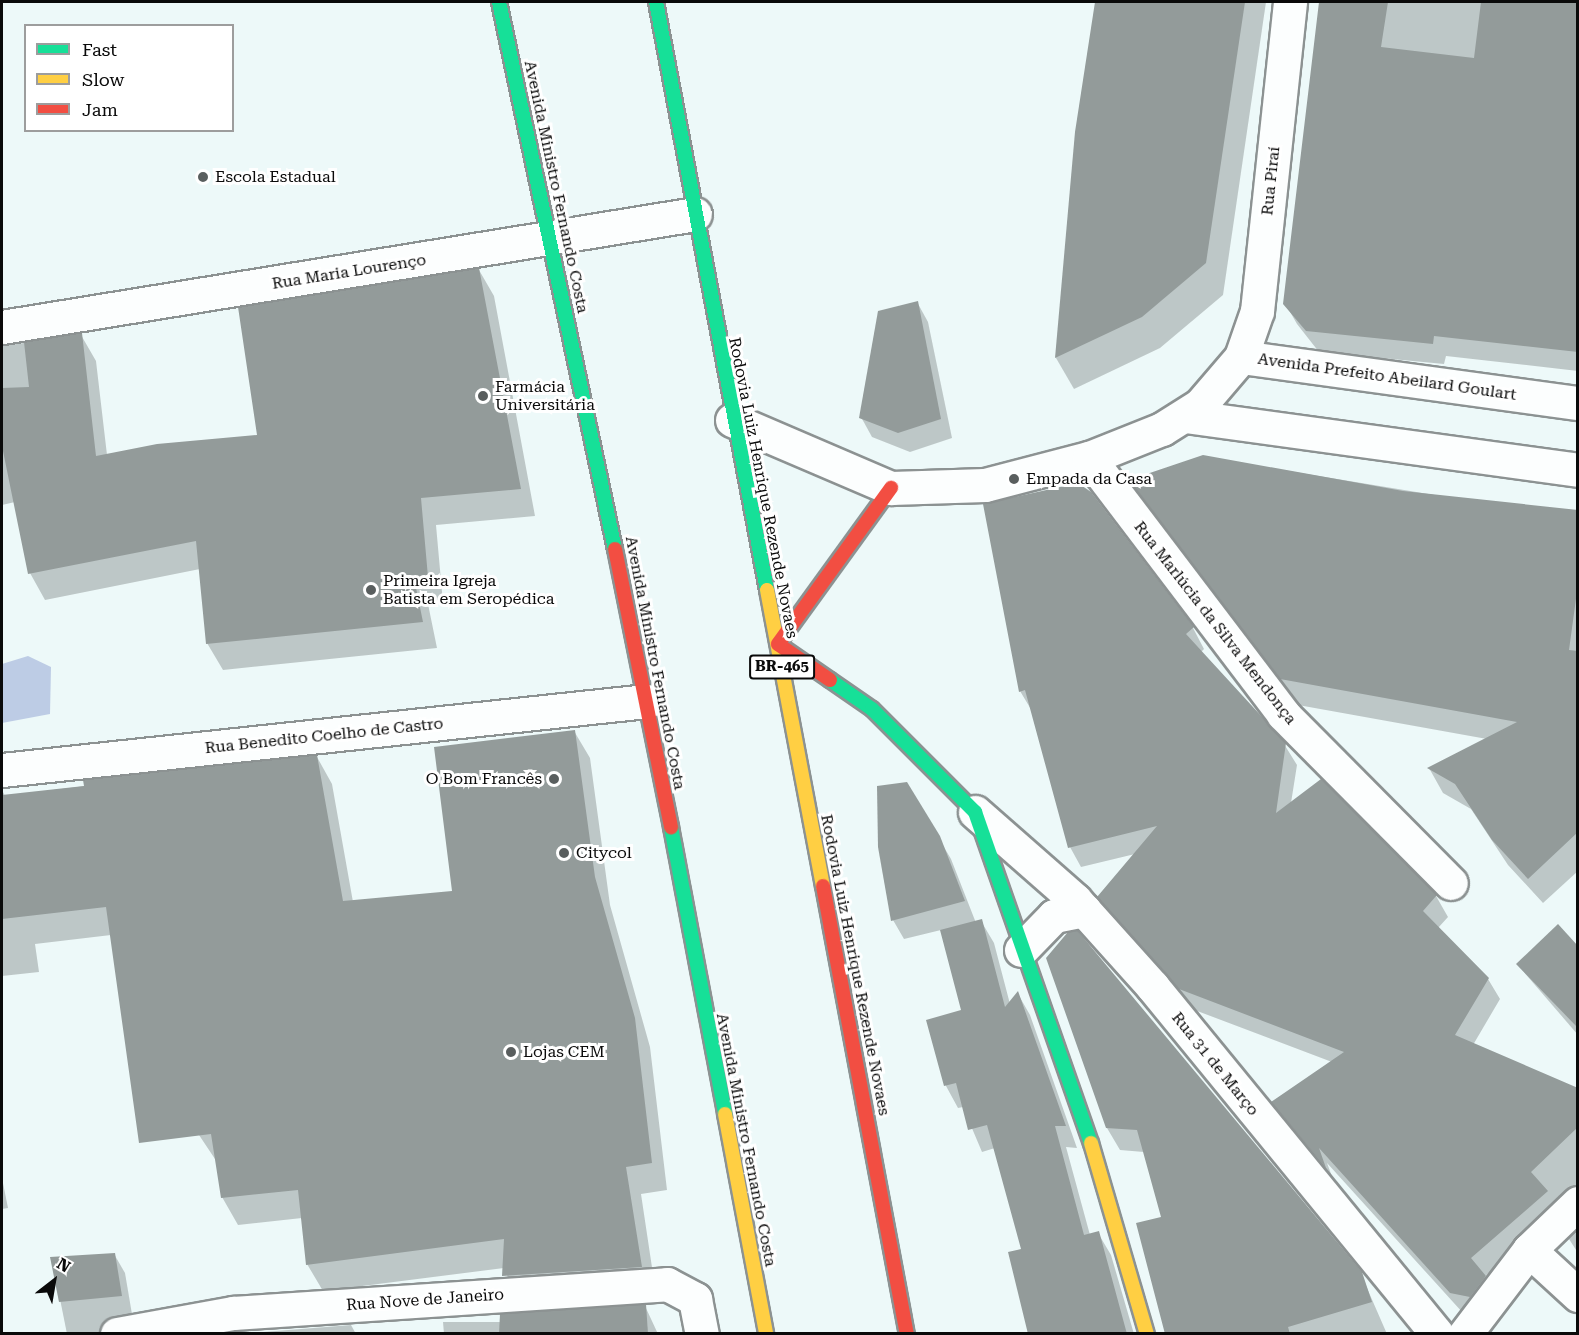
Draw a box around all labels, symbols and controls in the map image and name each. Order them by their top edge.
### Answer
legend [24,24,234,132]
text: Fast [82,39,117,60]
street label: Avenida Ministro Fernando Costa [520,59,592,315]
text: Slow [82,69,124,90]
text: Jam [82,99,118,120]
street label: Rua Piraí [1258,146,1284,216]
place label: Escola Estadual [215,167,336,187]
marker: Escola Estadual [196,170,210,184]
street label: Rua Maria Lourenço [271,250,427,294]
street label: Rodovia Luiz Henrique Rezende Novaes [724,336,802,640]
street label: Avenida Prefeito Abeilard Goulart [1256,349,1518,405]
place label: Farmácia Universitária [495,377,595,415]
marker: Farmácia Universitária [476,389,490,403]
place label: Empada da Casa [1026,469,1152,489]
marker: Empada da Casa [1007,472,1021,486]
street label: Rua Marlúcia da Silva Mendonça [1130,518,1300,728]
street label: Avenida Ministro Fernando Costa [621,535,689,791]
place label: Primeira Igreja Batista em Seropédica [383,571,554,609]
marker: Primeira Igreja Batista em Seropédica [364,583,378,597]
road number: BR-465 [749,655,815,679]
street label: Rua Benedito Coelho de Castro [204,714,444,758]
place label: O Bom Francês [426,769,542,789]
marker: O Bom Francês [547,772,561,786]
street label: Rodovia Luiz Henrique Rezende Novaes [816,813,894,1117]
place label: Citycol [576,843,632,863]
marker: Citycol [557,846,571,860]
street label: Rua 31 de Março [1167,1008,1263,1120]
street label: Avenida Ministro Fernando Costa [712,1012,780,1268]
place label: Lojas CEM [523,1042,605,1062]
marker: Lojas CEM [504,1045,518,1059]
north arrow [24,1251,84,1311]
text: N [53,1254,74,1276]
street label: Rua Nove de Janeiro [345,1285,505,1315]

